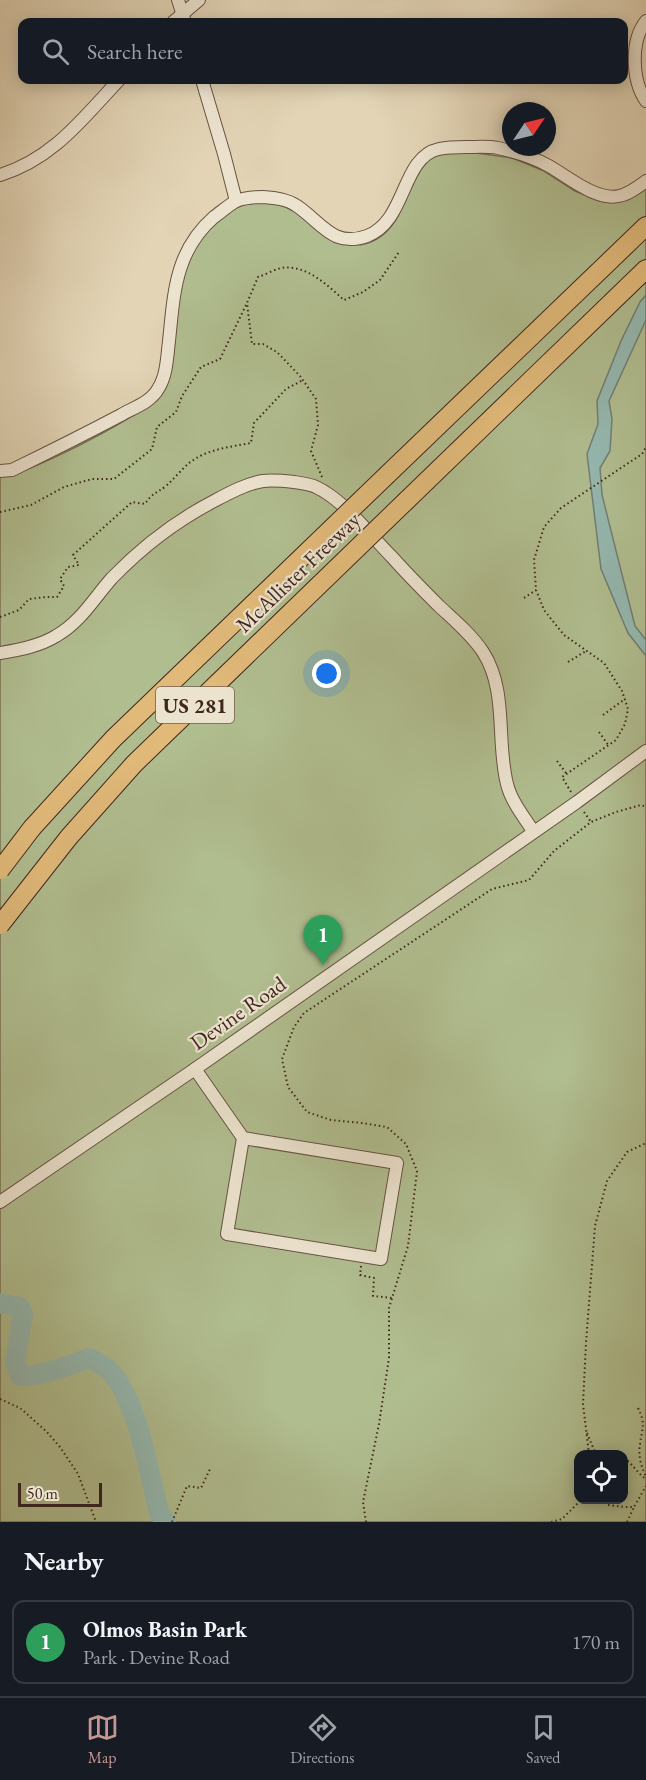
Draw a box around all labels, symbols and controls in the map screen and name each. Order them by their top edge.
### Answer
search box [18,18,628,84]
icon: search [39,35,72,68]
text: Search here [87,37,182,66]
north arrow [502,102,556,156]
street label: McAllister Freeway [230,505,367,639]
your location [312,659,341,688]
road number: US 281 [156,687,234,723]
pin: 1 [304,916,342,965]
street label: Devine Road [184,969,292,1057]
map controls [574,1450,628,1504]
button: locate [574,1450,628,1504]
scale bar [18,1480,102,1508]
text: 50 m [27,1483,58,1504]
text: Nearby [24,1544,104,1578]
text: Olmos Basin Park [83,1615,247,1644]
text: 1 [40,1629,51,1655]
text: 170 m [572,1629,620,1655]
text: Park · Devine Road [83,1644,230,1670]
tab: Map [86,1711,119,1768]
tab: Directions [290,1711,355,1768]
tab: Saved [526,1711,560,1768]

